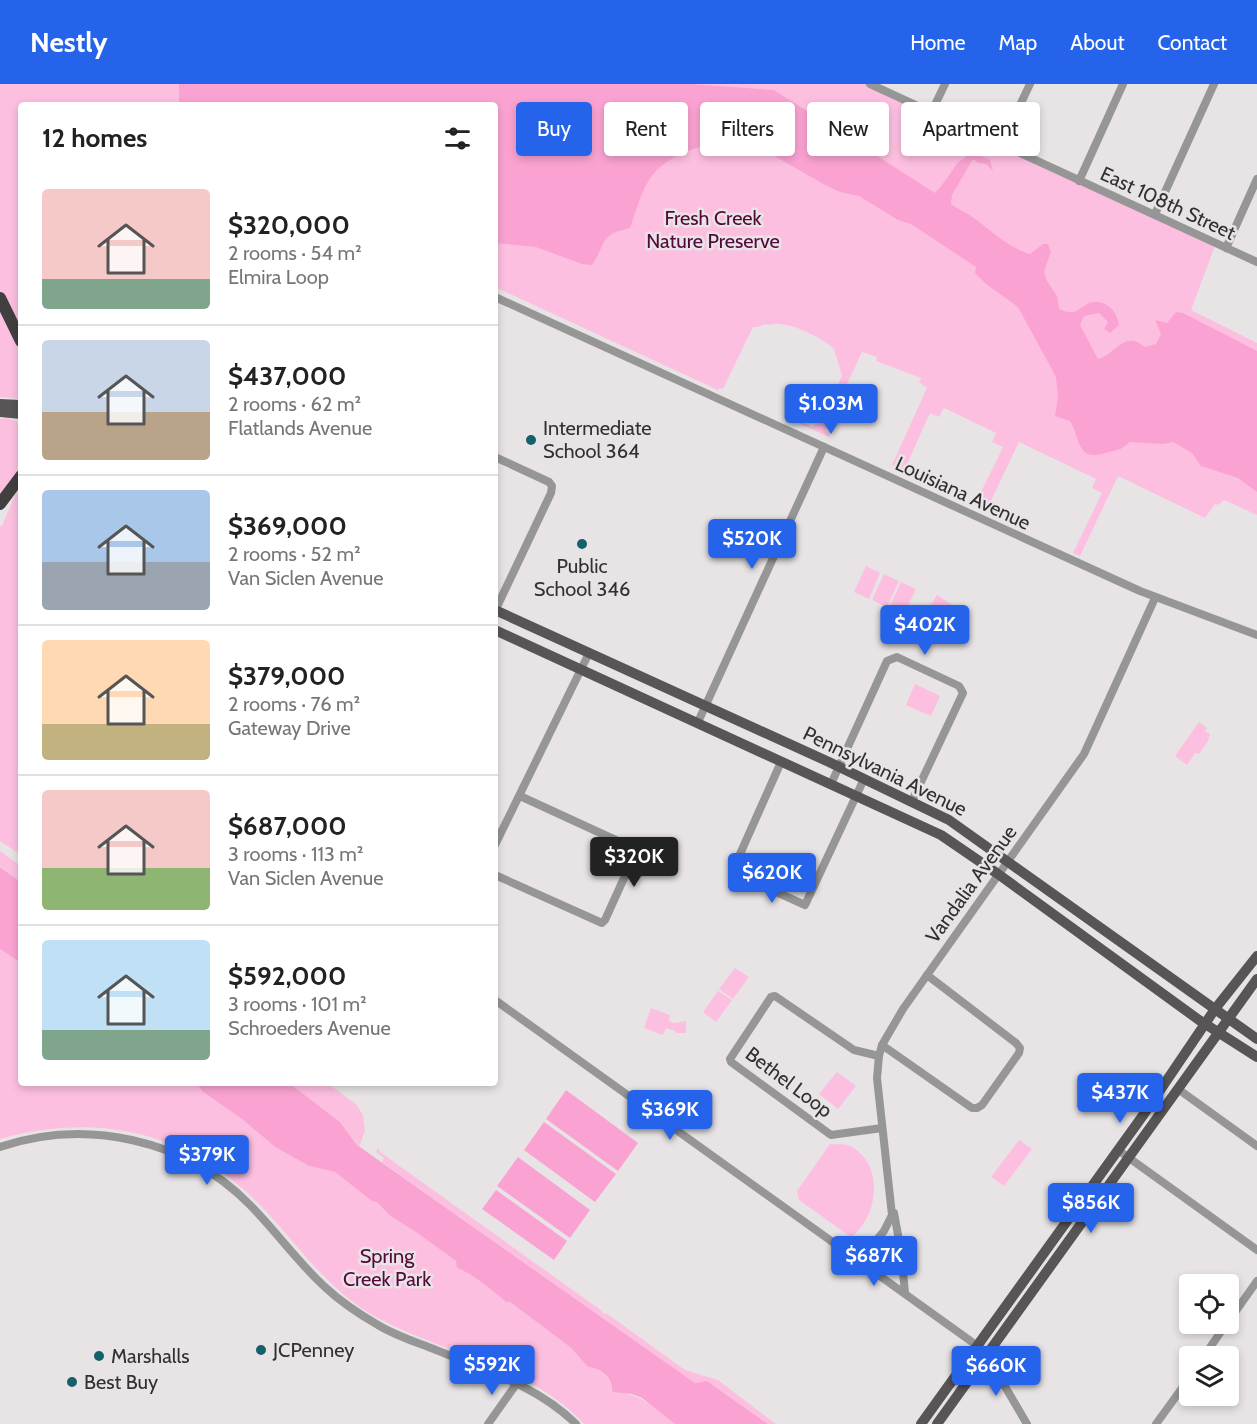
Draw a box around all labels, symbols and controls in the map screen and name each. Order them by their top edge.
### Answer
text: Nestly [30,25,108,59]
text: Home [910,30,966,55]
text: Map [999,30,1037,55]
text: About [1070,30,1124,55]
text: Contact [1157,30,1227,55]
chip: Buy [516,102,592,156]
chip: Rent [604,102,688,156]
chip: Filters [700,102,795,156]
chip: New [807,102,889,156]
chip: Apartment [901,102,1040,156]
text: 12 homes [42,122,147,154]
icon: filters [441,122,474,155]
street label: East 108th Street [1097,161,1240,245]
park label: Fresh Creek Nature Preserve [646,206,780,253]
text: $320,000 [228,209,350,241]
icon: home [90,213,162,285]
text: 2 rooms · 54 m² [228,241,362,265]
text: Elmira Loop [228,265,329,289]
text: $437,000 [228,360,346,392]
icon: home [90,364,162,436]
pin: $1.03M [782,384,880,435]
text: $1.03M [799,391,863,415]
text: 2 rooms · 62 m² [228,392,361,416]
text: Flatlands Avenue [228,416,372,440]
place label: Intermediate School 364 [543,416,652,463]
marker: Intermediate School 364 [524,433,538,447]
street label: Louisiana Avenue [892,451,1034,535]
text: $369,000 [228,510,347,542]
icon: home [90,514,162,586]
pin: $520K [710,519,794,570]
text: $520K [722,526,782,550]
marker: Public School 346 [575,537,589,551]
text: 2 rooms · 52 m² [228,542,361,566]
place label: Public School 346 [534,554,630,601]
text: Van Siclen Avenue [228,566,384,590]
pin: $402K [883,605,967,656]
text: $402K [894,612,956,636]
text: $379,000 [228,660,345,692]
icon: home [90,664,162,736]
text: 2 rooms · 76 m² [228,692,360,716]
text: Gateway Drive [228,716,351,740]
street label: Pennsylvania Avenue [799,721,971,821]
text: $687,000 [228,810,347,842]
icon: home [90,814,162,886]
street label: Vandalia Avenue [920,821,1022,947]
pin: $320K [592,837,676,888]
text: 3 rooms · 113 m² [228,842,364,866]
text: $320K [604,844,664,868]
pin: $620K [730,853,814,904]
text: $620K [742,860,802,884]
text: Van Siclen Avenue [228,866,384,890]
text: $592,000 [228,960,346,992]
icon: home [90,964,162,1036]
text: 3 rooms · 101 m² [228,992,367,1016]
text: Schroeders Avenue [228,1016,391,1040]
street label: Bethel Loop [741,1042,837,1122]
pin: $437K [1078,1073,1162,1124]
text: $437K [1091,1080,1149,1104]
pin: $369K [628,1090,712,1141]
text: $369K [641,1097,699,1121]
pin: $379K [165,1135,249,1186]
text: $379K [179,1142,235,1166]
pin: $856K [1049,1183,1133,1234]
text: $856K [1062,1190,1120,1214]
pin: $687K [832,1236,916,1287]
text: $687K [845,1243,903,1267]
park label: Spring Creek Park [343,1244,431,1291]
map controls [1179,1274,1239,1406]
button: locate [1179,1274,1239,1334]
place label: JCPenney [272,1338,354,1362]
marker: JCPenney [254,1343,268,1357]
place label: Marshalls [111,1344,189,1368]
pin: $592K [450,1345,534,1396]
pin: $660K [954,1346,1038,1397]
button: layers [1179,1346,1239,1406]
marker: Marshalls [92,1349,106,1363]
text: $592K [464,1352,520,1376]
text: $660K [966,1353,1026,1377]
place label: Best Buy [84,1370,158,1394]
marker: Best Buy [65,1375,79,1389]

